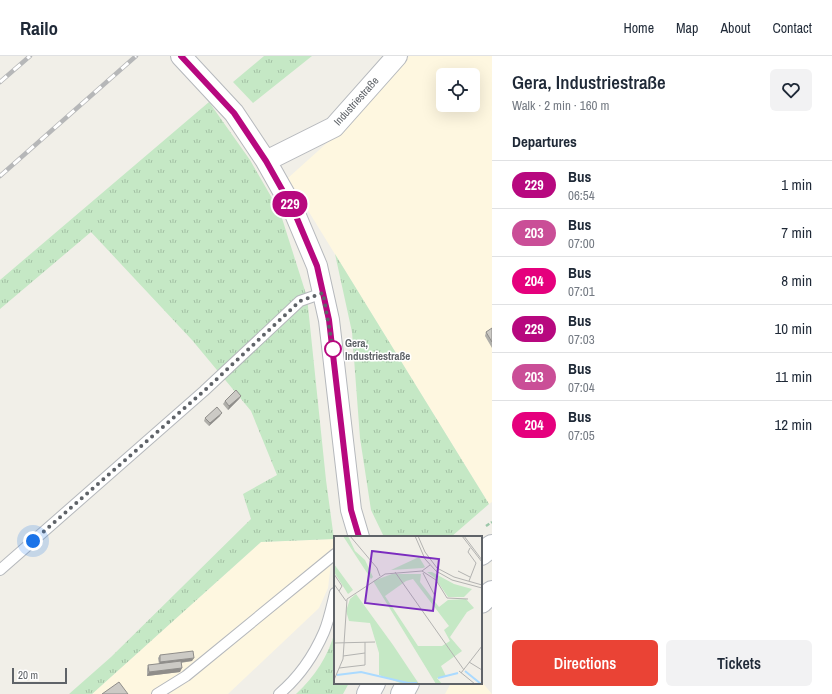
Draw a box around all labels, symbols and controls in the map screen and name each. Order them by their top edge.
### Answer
text: Railo [20,15,58,41]
text: Home [623,19,654,37]
text: Map [676,19,698,37]
text: About [720,19,750,37]
text: Contact [772,19,812,37]
map controls [436,68,480,112]
button: locate [436,68,480,112]
text: Gera, Industriestraße [512,69,666,95]
button: heart [770,69,812,111]
street label: Industriestraße [330,74,382,128]
text: Walk · 2 min · 160 m [512,97,609,114]
text: Departures [512,131,577,152]
text: Bus [568,166,591,187]
text: 1 min [781,174,812,195]
text: 229 [524,176,544,194]
text: 06:54 [568,187,595,204]
line badge: 229 [267,191,313,217]
text: 229 [280,195,300,213]
text: Bus [568,214,591,235]
text: 7 min [781,222,812,243]
text: 203 [524,224,544,242]
text: 07:00 [568,235,595,252]
text: Bus [568,262,591,283]
text: 8 min [781,270,812,291]
text: 204 [524,272,544,290]
text: 07:01 [568,283,595,300]
text: Bus [568,310,591,331]
text: 10 min [774,318,812,339]
text: 229 [524,320,544,338]
text: 07:03 [568,331,595,348]
place label: Gera, Industriestraße [345,336,410,363]
marker: Gera, Industriestraße [324,340,342,358]
text: Bus [568,358,591,379]
text: 11 min [775,366,812,387]
text: 203 [524,368,544,386]
text: 07:04 [568,379,595,396]
text: Bus [568,406,591,427]
text: 12 min [774,414,812,435]
text: 204 [524,416,544,434]
text: 07:05 [568,427,595,444]
your location [23,531,43,551]
inset map [334,536,482,684]
button: Directions [512,640,658,686]
button: Tickets [666,640,812,686]
scale bar [12,666,67,685]
text: 20 m [18,668,38,682]

